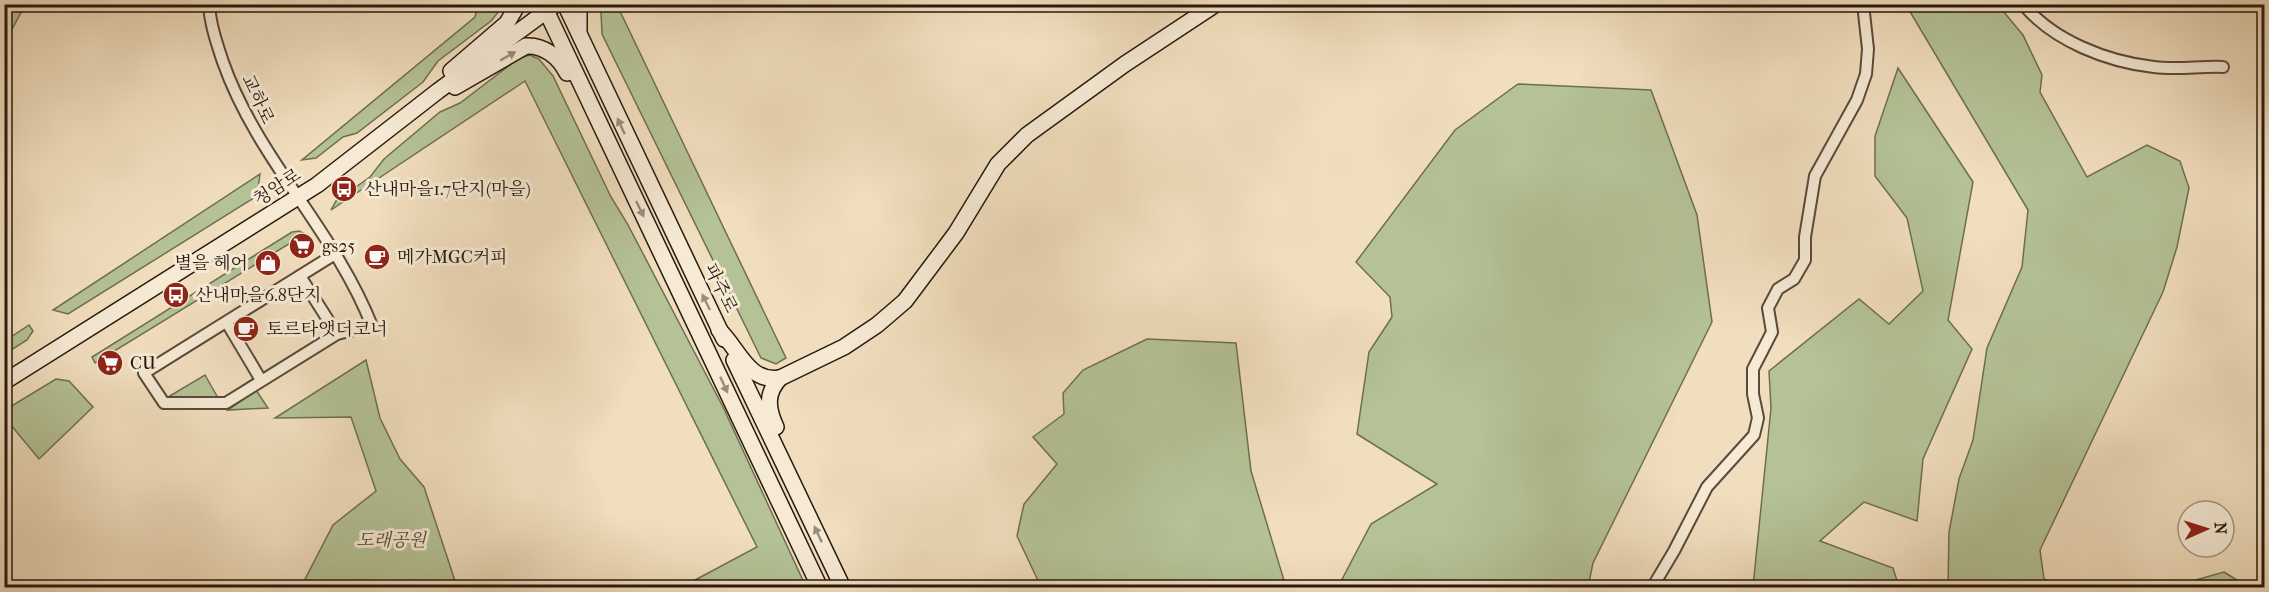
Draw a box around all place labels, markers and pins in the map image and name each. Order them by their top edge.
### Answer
bus stop icon: 산내마을1.7단지(마을) [329,174,359,204]
place label: 산내마을1.7단지(마을) [364,179,531,200]
supermarket icon: gs25 [287,231,317,261]
place label: gs25 [322,236,356,257]
cafe icon: 메가MGC커피 [362,242,392,272]
place label: 메가MGC커피 [397,247,508,268]
shop icon: 별을 헤어 [253,248,283,278]
place label: 별을 헤어 [175,253,248,274]
bus stop icon: 산내마을6.8단지 [161,280,191,310]
place label: 산내마을6.8단지 [195,285,322,306]
cafe icon: 토르타앳더코너 [231,314,261,344]
place label: 토르타앳더코너 [266,319,388,340]
supermarket icon: CU [95,348,125,378]
place label: CU [130,353,156,374]

